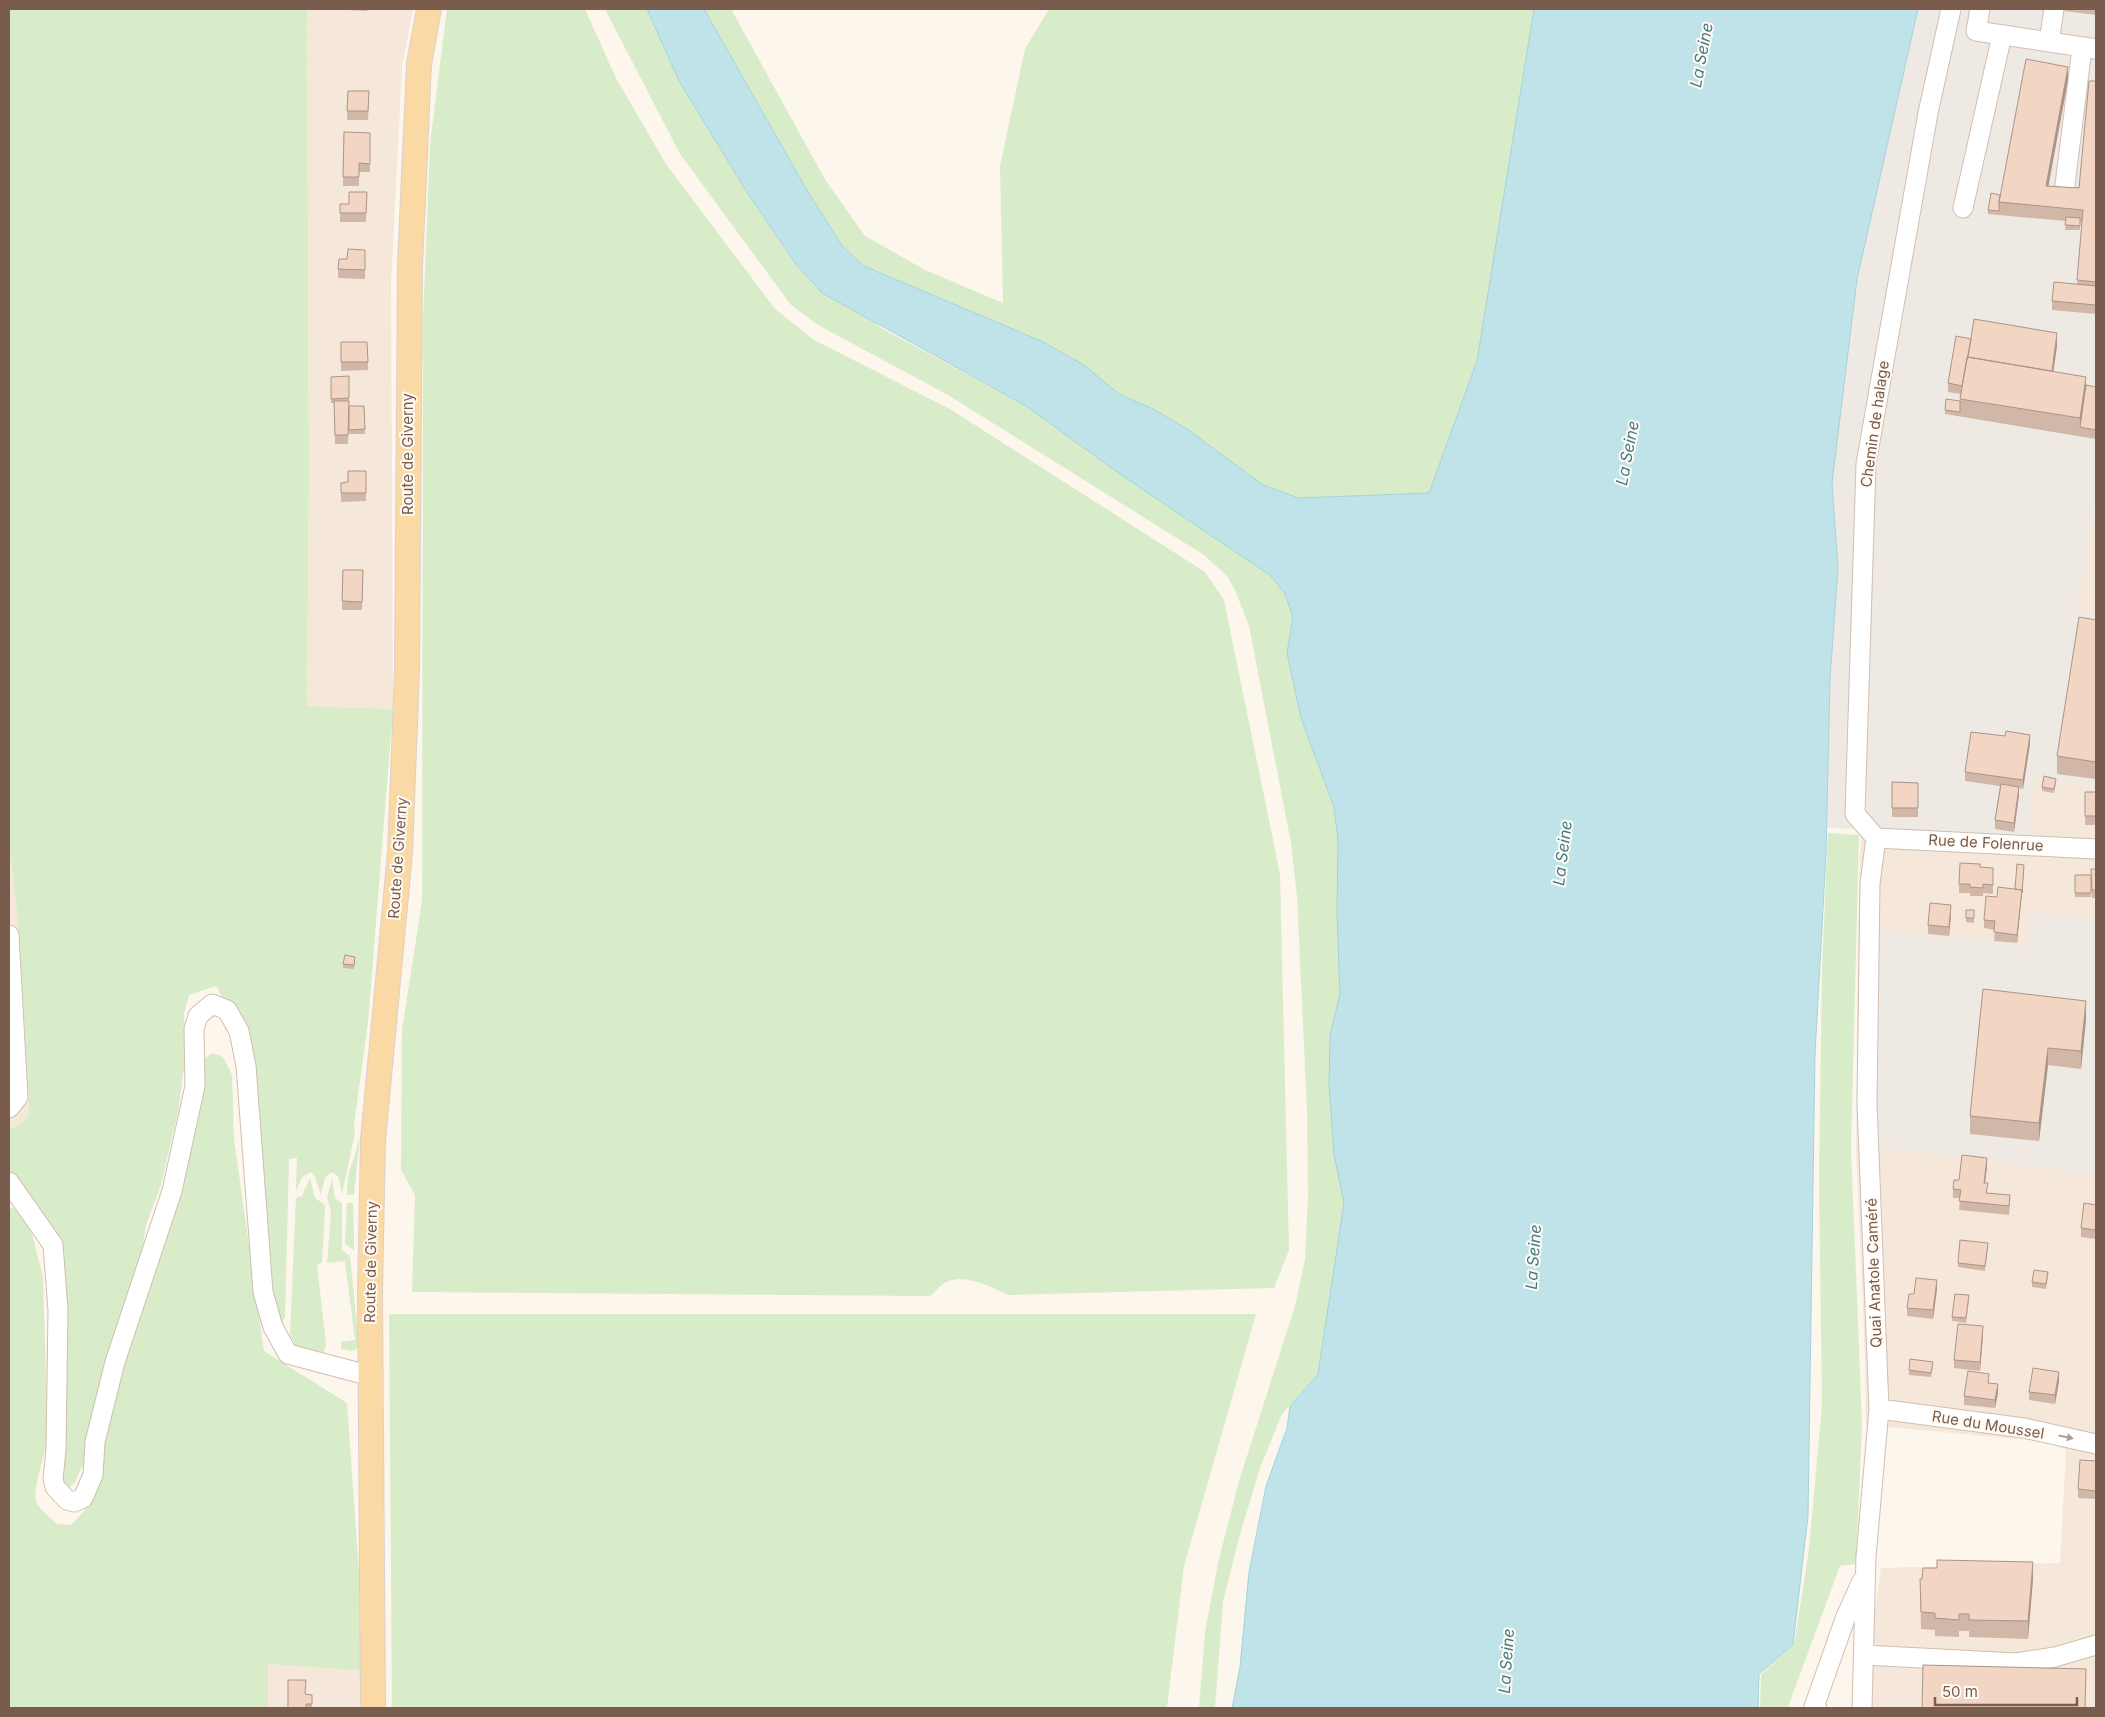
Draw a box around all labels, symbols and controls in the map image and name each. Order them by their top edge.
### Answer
water label: La Seine [1685,21,1717,89]
street label: Chemin de halage [1856,359,1893,489]
street label: Route de Giverny [398,393,417,515]
water label: La Seine [1611,419,1643,487]
street label: Route de Giverny [384,796,411,919]
water label: La Seine [1548,819,1576,887]
street label: Rue de Folenrue [1928,830,2044,855]
street label: Quai Anatole Caméré [1861,1198,1886,1348]
street label: Route de Giverny [360,1200,381,1323]
water label: La Seine [1521,1224,1545,1290]
street label: Rue du Moussel [1931,1406,2046,1443]
one-way arrow [2058,1433,2073,1441]
water label: La Seine [1494,1628,1518,1694]
scale bar [1935,1674,2078,1706]
text: 50 m [1942,1682,1978,1701]

